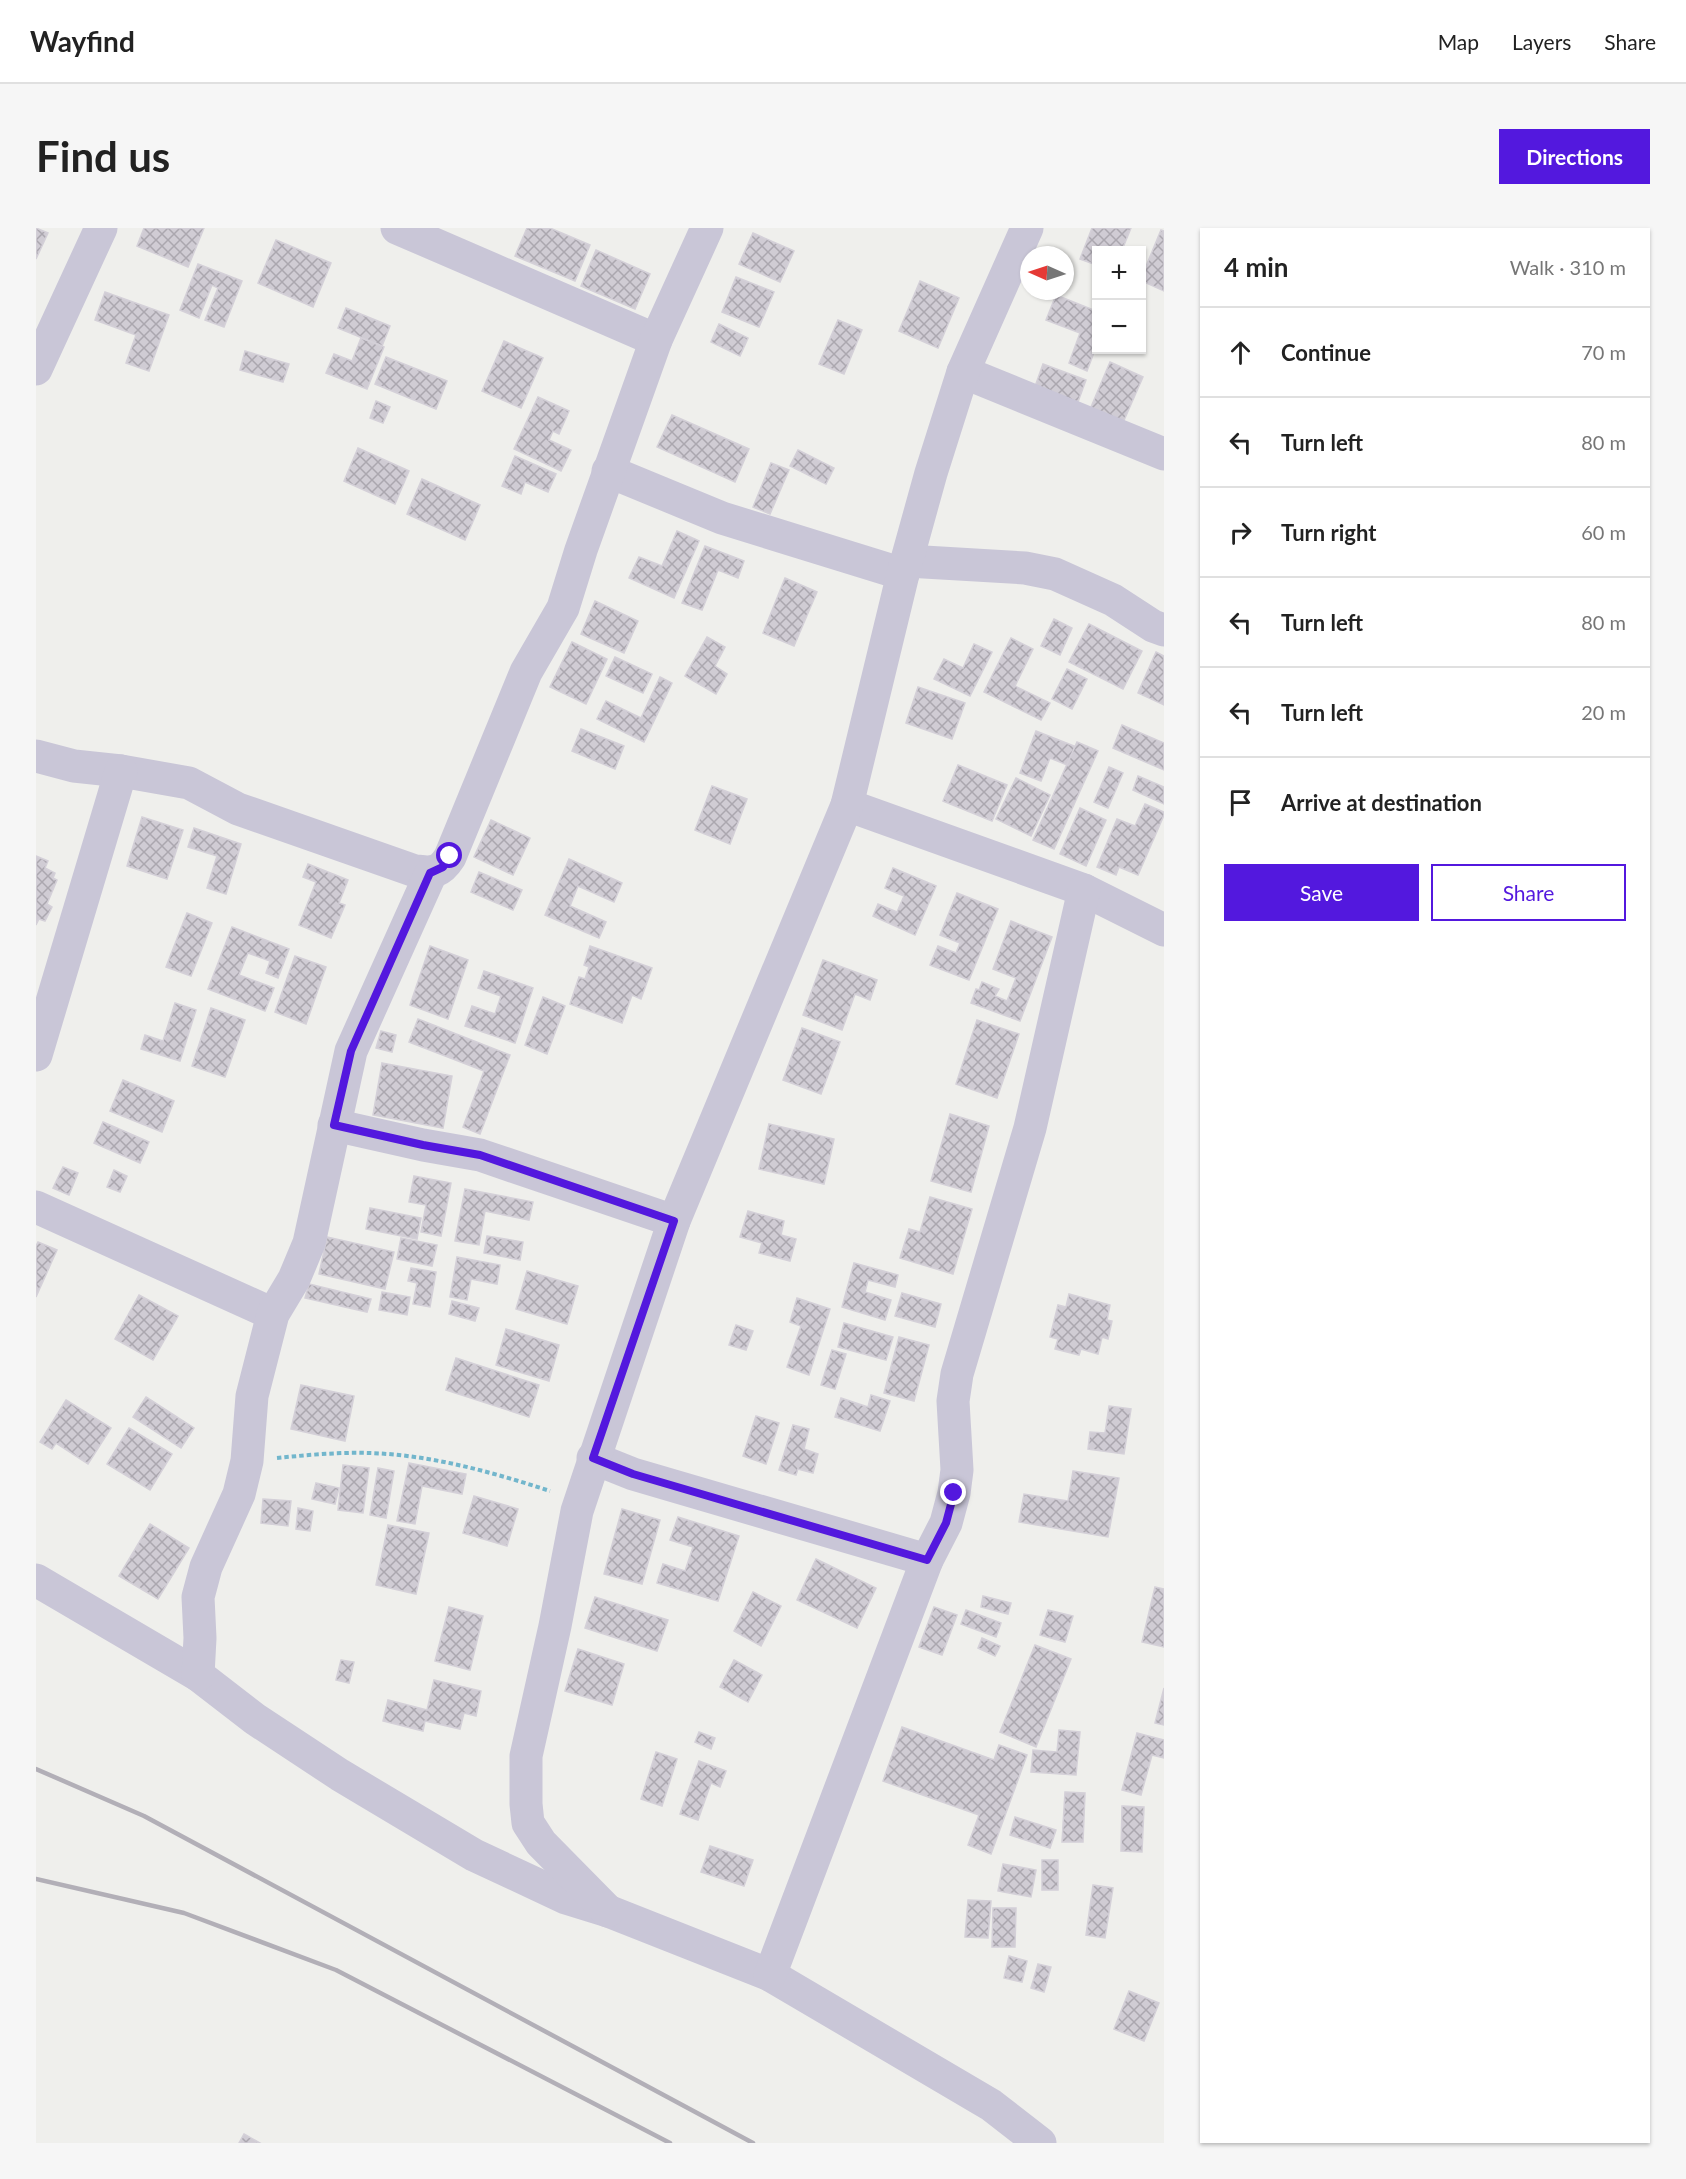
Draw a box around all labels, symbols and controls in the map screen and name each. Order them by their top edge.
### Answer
text: Wayfind [30,24,135,58]
text: Map [1438,29,1479,54]
text: Layers [1512,29,1571,54]
text: Share [1604,29,1656,54]
button: Directions [1499,129,1650,184]
text: Find us [36,131,170,181]
north arrow [1020,246,1074,300]
map controls [1092,246,1146,354]
button: + [1092,246,1146,300]
text: 4 min [1224,251,1288,283]
text: Walk · 310 m [1510,255,1626,279]
button: − [1092,300,1146,354]
icon: ahead [1224,336,1257,369]
text: Continue [1281,339,1371,366]
text: 70 m [1581,340,1626,364]
icon: left [1224,426,1257,459]
text: Turn left [1281,429,1363,456]
text: 80 m [1581,430,1626,454]
icon: right [1224,516,1257,549]
text: Turn right [1281,519,1376,546]
text: 60 m [1581,520,1626,544]
icon: left [1224,606,1257,639]
text: Turn left [1281,609,1363,636]
text: 80 m [1581,610,1626,634]
icon: left [1224,696,1257,729]
text: Turn left [1281,699,1363,726]
text: 20 m [1581,700,1626,724]
icon: arrive [1224,786,1257,819]
text: Arrive at destination [1281,789,1482,816]
route start [436,842,462,868]
button: Save [1224,864,1419,921]
button: Share [1431,864,1626,921]
route end [940,1479,966,1505]

